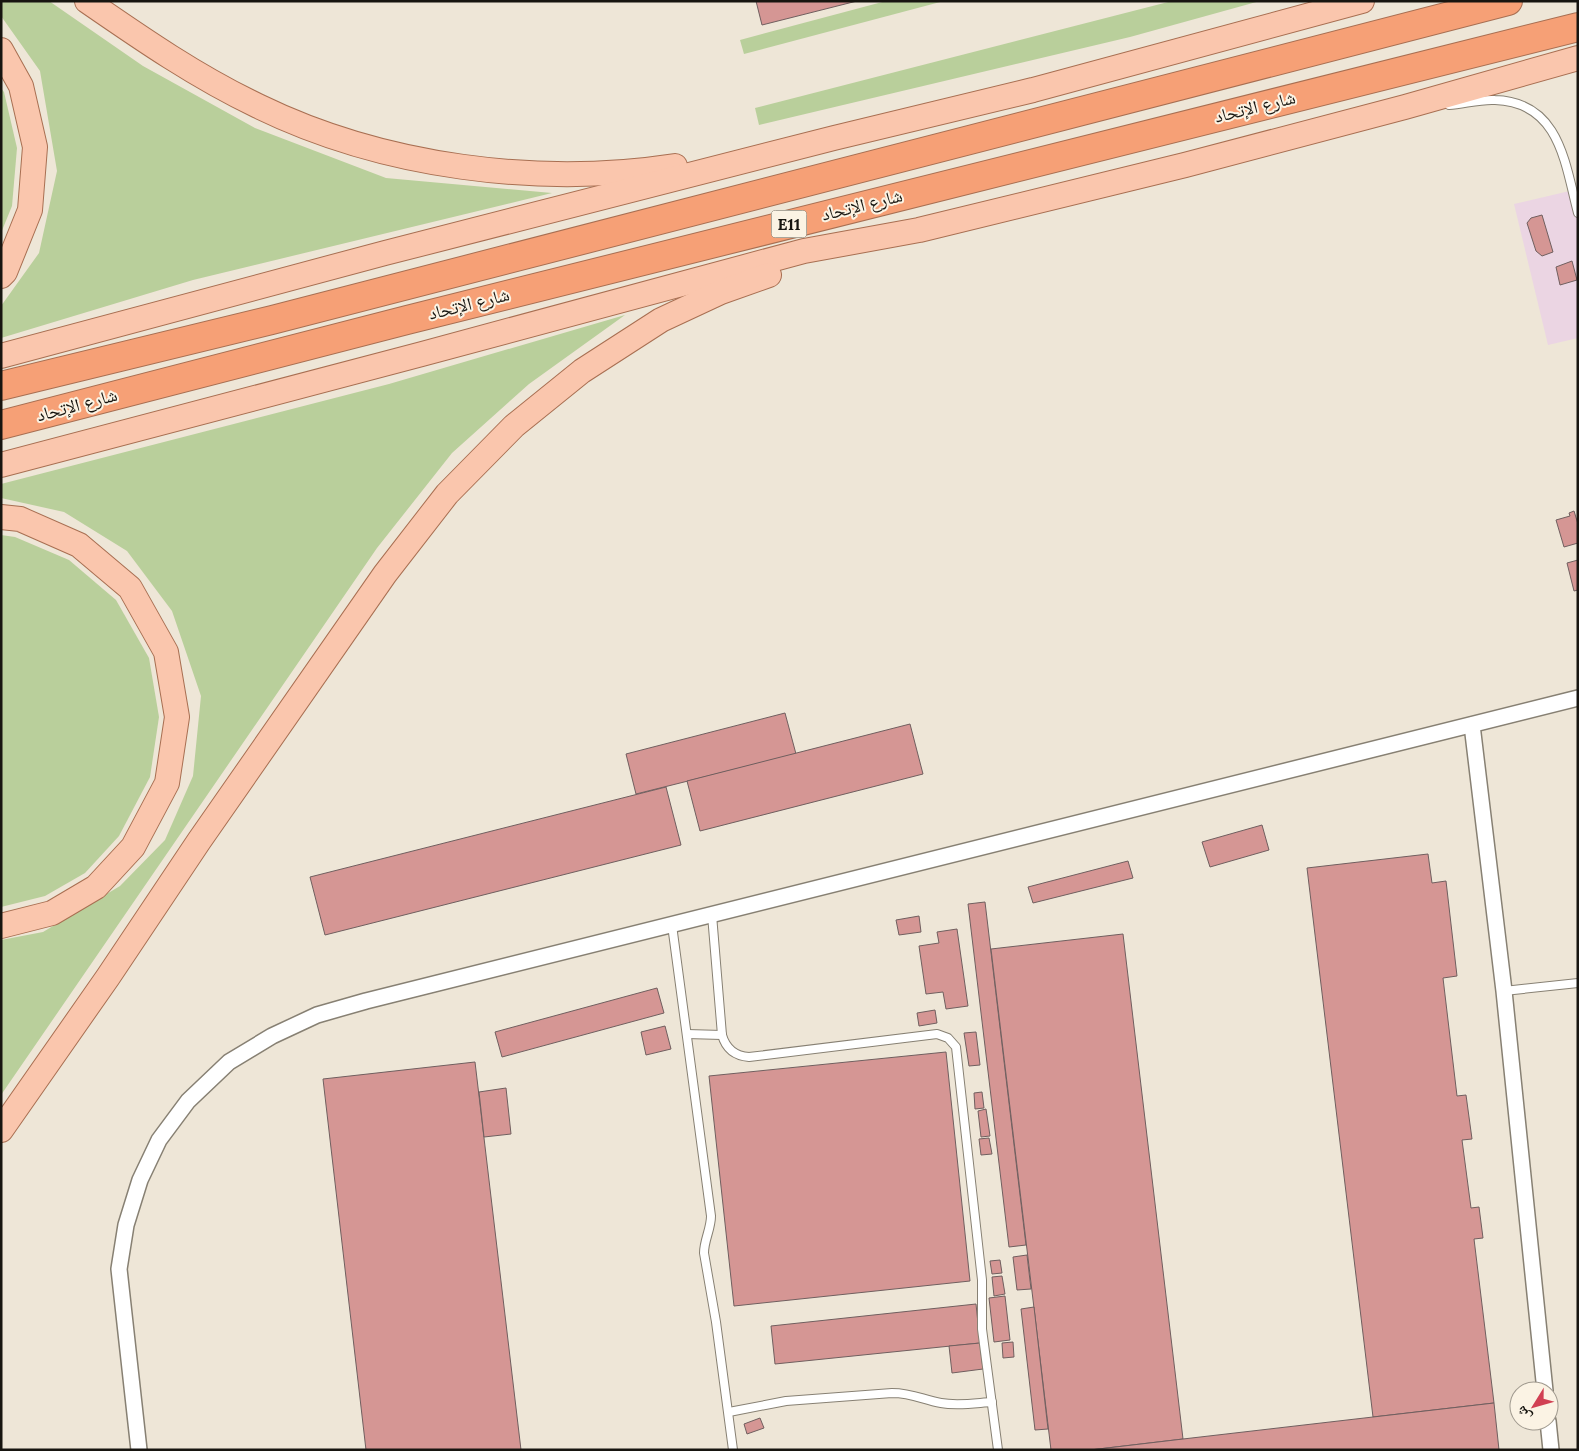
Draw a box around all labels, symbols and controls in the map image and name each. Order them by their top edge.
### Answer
street label: شارع الإتحاد [1212,85,1298,128]
street label: شارع الإتحاد [819,183,905,226]
road number: E11 [772,210,806,238]
street label: شارع الإتحاد [426,282,512,325]
street label: شارع الإتحاد [34,383,120,426]
north arrow [1509,1381,1559,1431]
text: ش [1512,1402,1535,1425]

